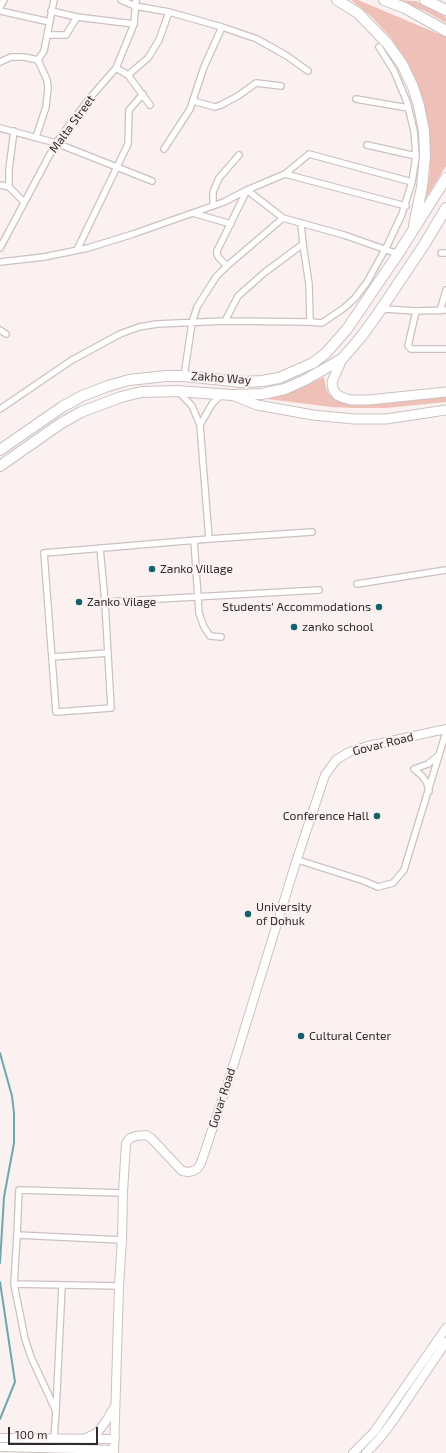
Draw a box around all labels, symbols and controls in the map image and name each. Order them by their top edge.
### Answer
street label: Malta Street [46,92,98,156]
street label: Zakho Way [191,369,251,387]
place label: Zanko Village [160,562,233,576]
marker: Zanko Village [147,564,157,574]
place label: Zanko Vilage [87,595,156,609]
marker: Zanko Vilage [74,597,84,607]
place label: Students' Accommodations [222,600,371,614]
marker: Students' Accommodations [374,602,384,612]
place label: zanko school [302,620,373,634]
marker: zanko school [289,622,299,632]
street label: Govar Road [351,729,415,759]
place label: Conference Hall [283,809,369,823]
marker: Conference Hall [372,811,382,821]
place label: University of Dohuk [256,900,311,928]
marker: University of Dohuk [243,909,253,919]
place label: Cultural Center [309,1029,391,1043]
marker: Cultural Center [296,1031,306,1041]
street label: Govar Road [206,1066,238,1130]
scale bar [10,1419,100,1445]
text: 100 m [15,1427,47,1441]

